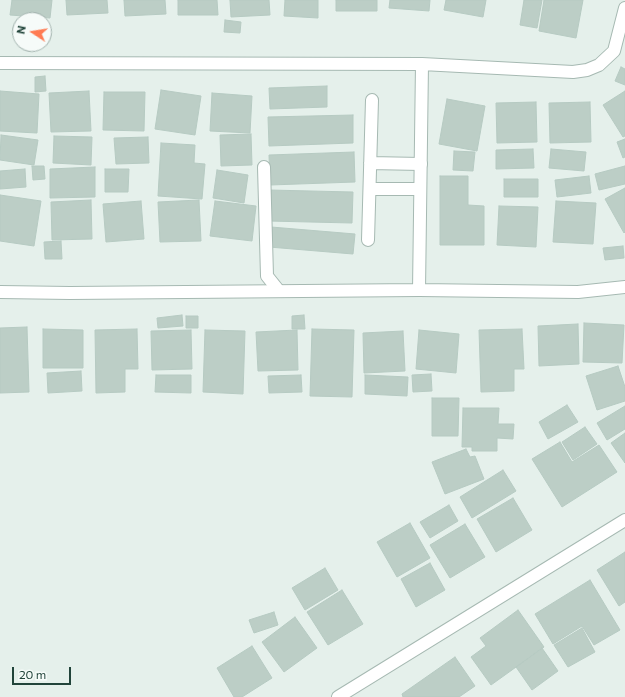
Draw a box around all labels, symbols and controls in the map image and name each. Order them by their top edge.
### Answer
north arrow [12,12,52,52]
text: N [14,24,28,35]
scale bar [14,659,73,685]
text: 20 m [19,667,46,681]

